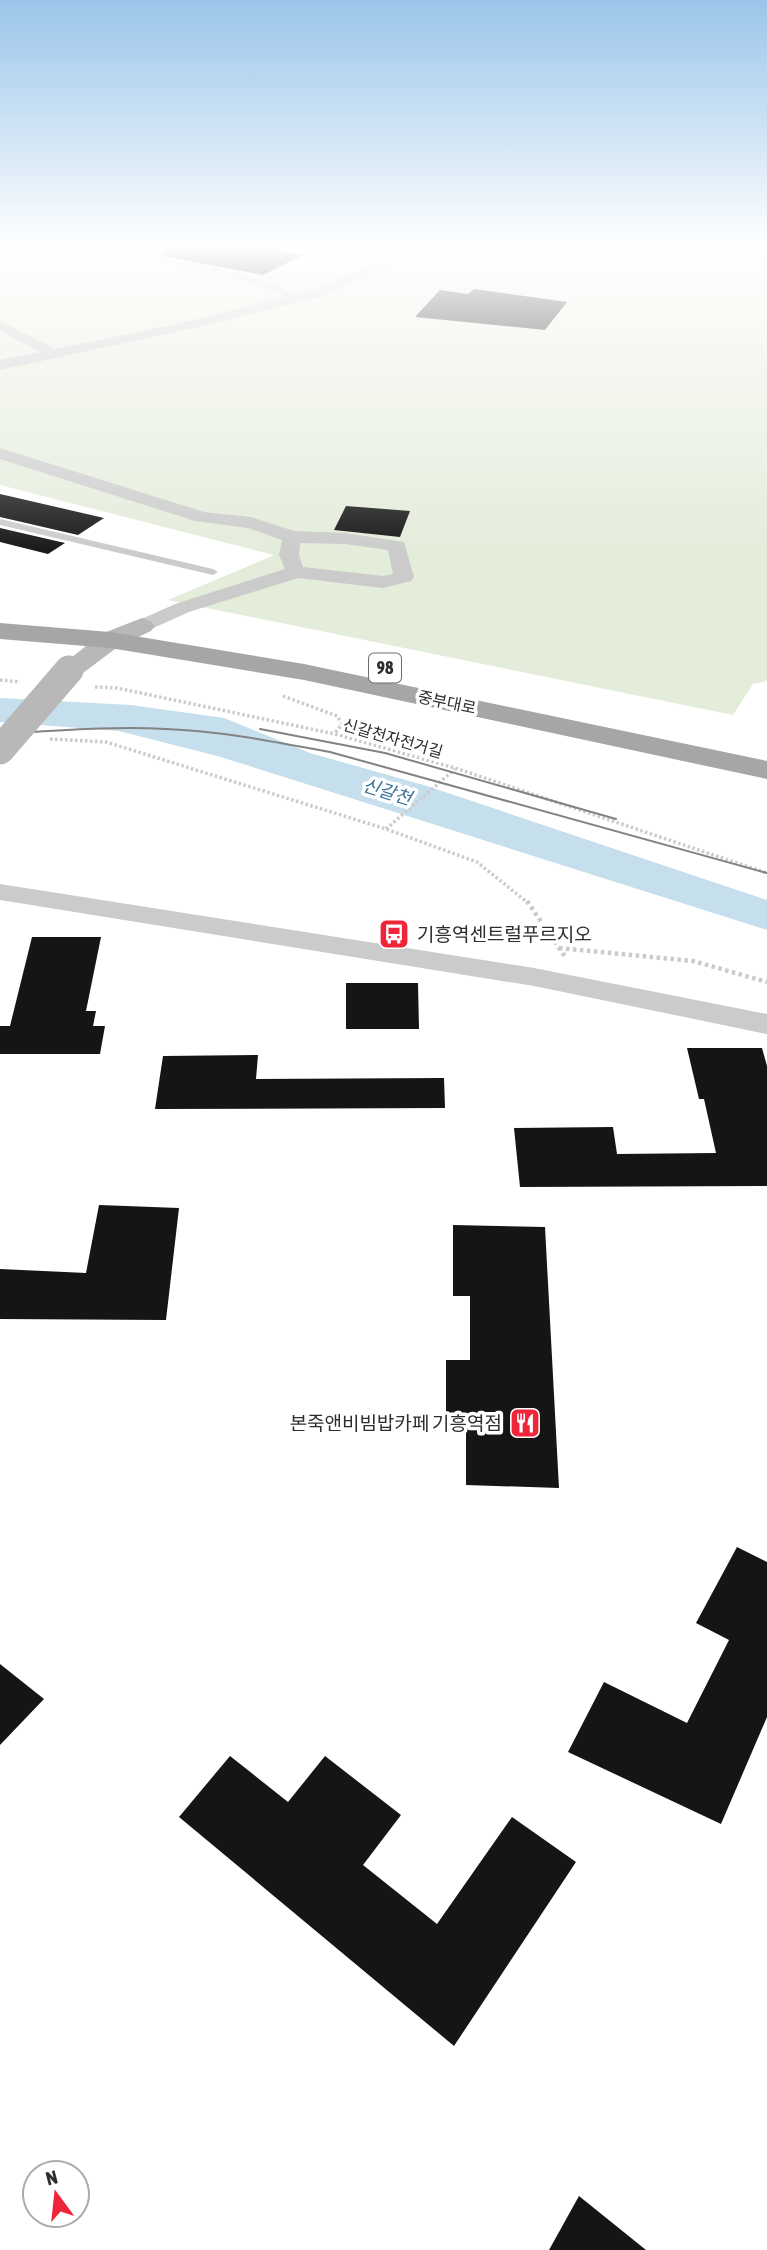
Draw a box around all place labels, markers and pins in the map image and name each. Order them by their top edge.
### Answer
bus stop icon: 기흥역센트럴푸르지오 [377,917,411,951]
place label: 기흥역센트럴푸르지오 [417,923,592,945]
restaurant icon: 본죽앤비빔밥카페 기흥역점 [508,1406,542,1440]
place label: 본죽앤비빔밥카페 기흥역점 [290,1412,502,1434]

